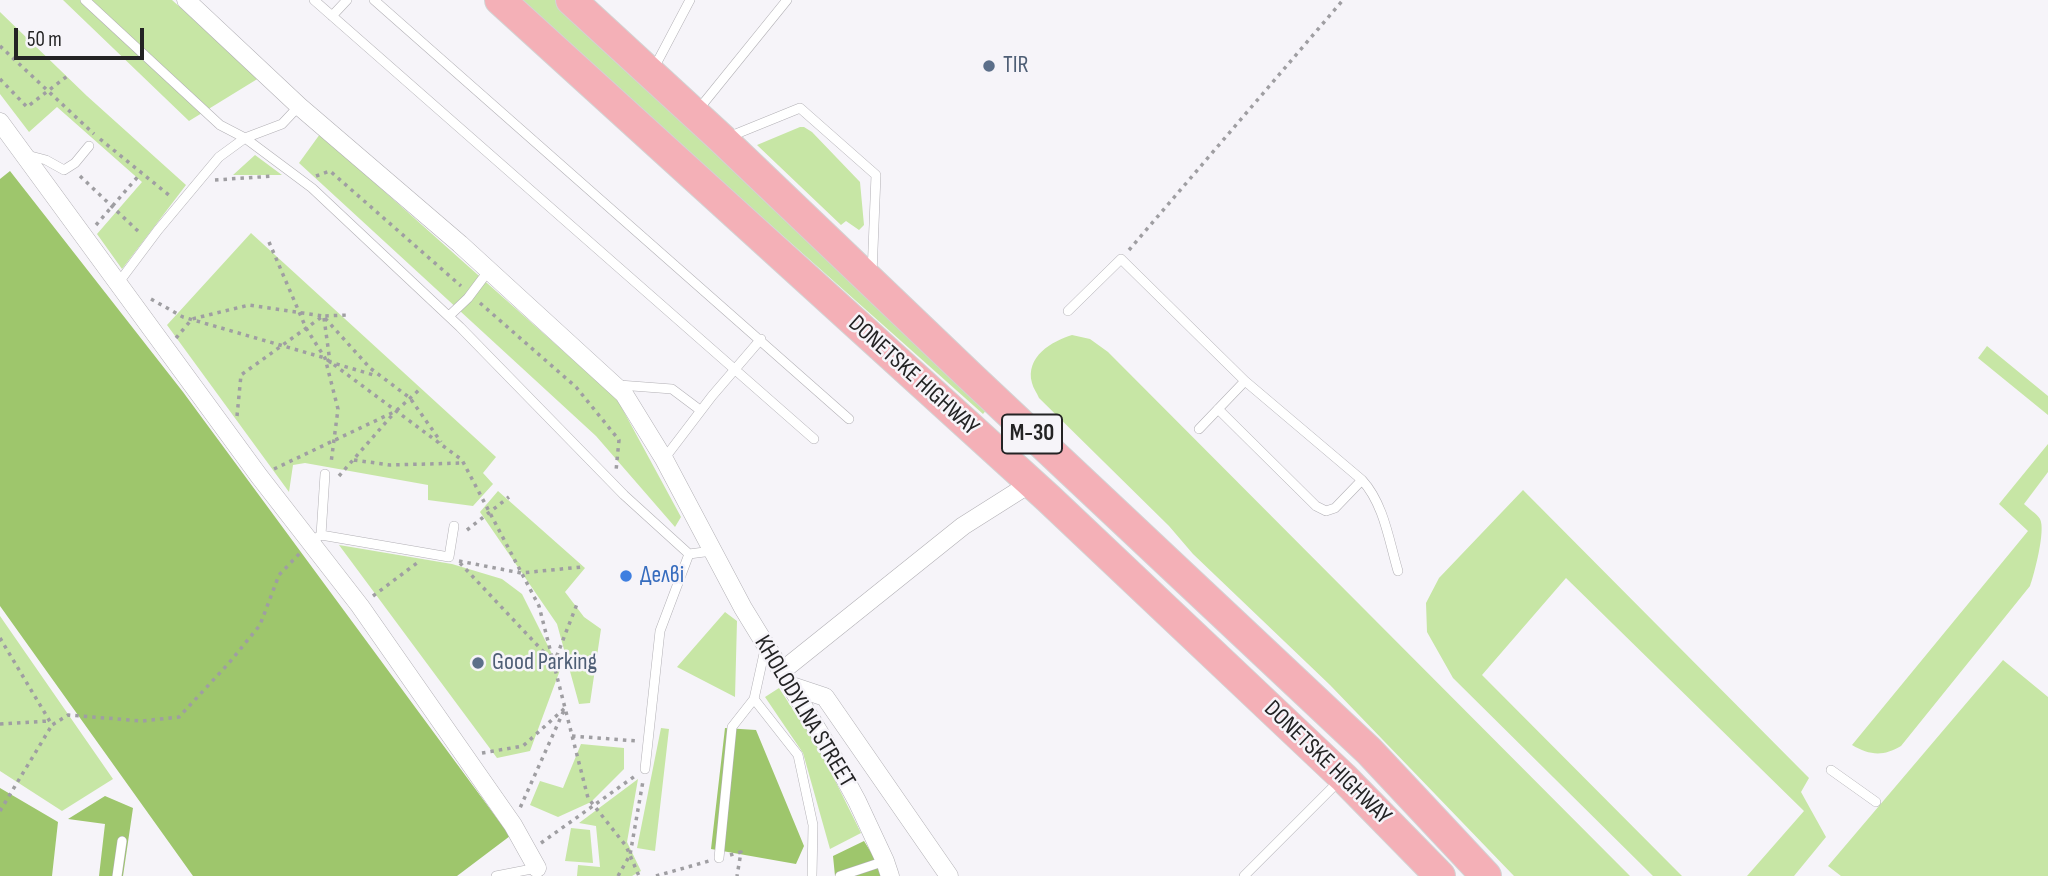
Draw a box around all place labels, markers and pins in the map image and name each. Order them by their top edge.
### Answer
place label: TIR [1003,52,1029,80]
marker: TIR [981,58,997,74]
place label: Делві [640,562,684,590]
marker: Делві [618,568,634,584]
place label: Good Parking [492,649,597,677]
marker: Good Parking [470,655,486,671]

